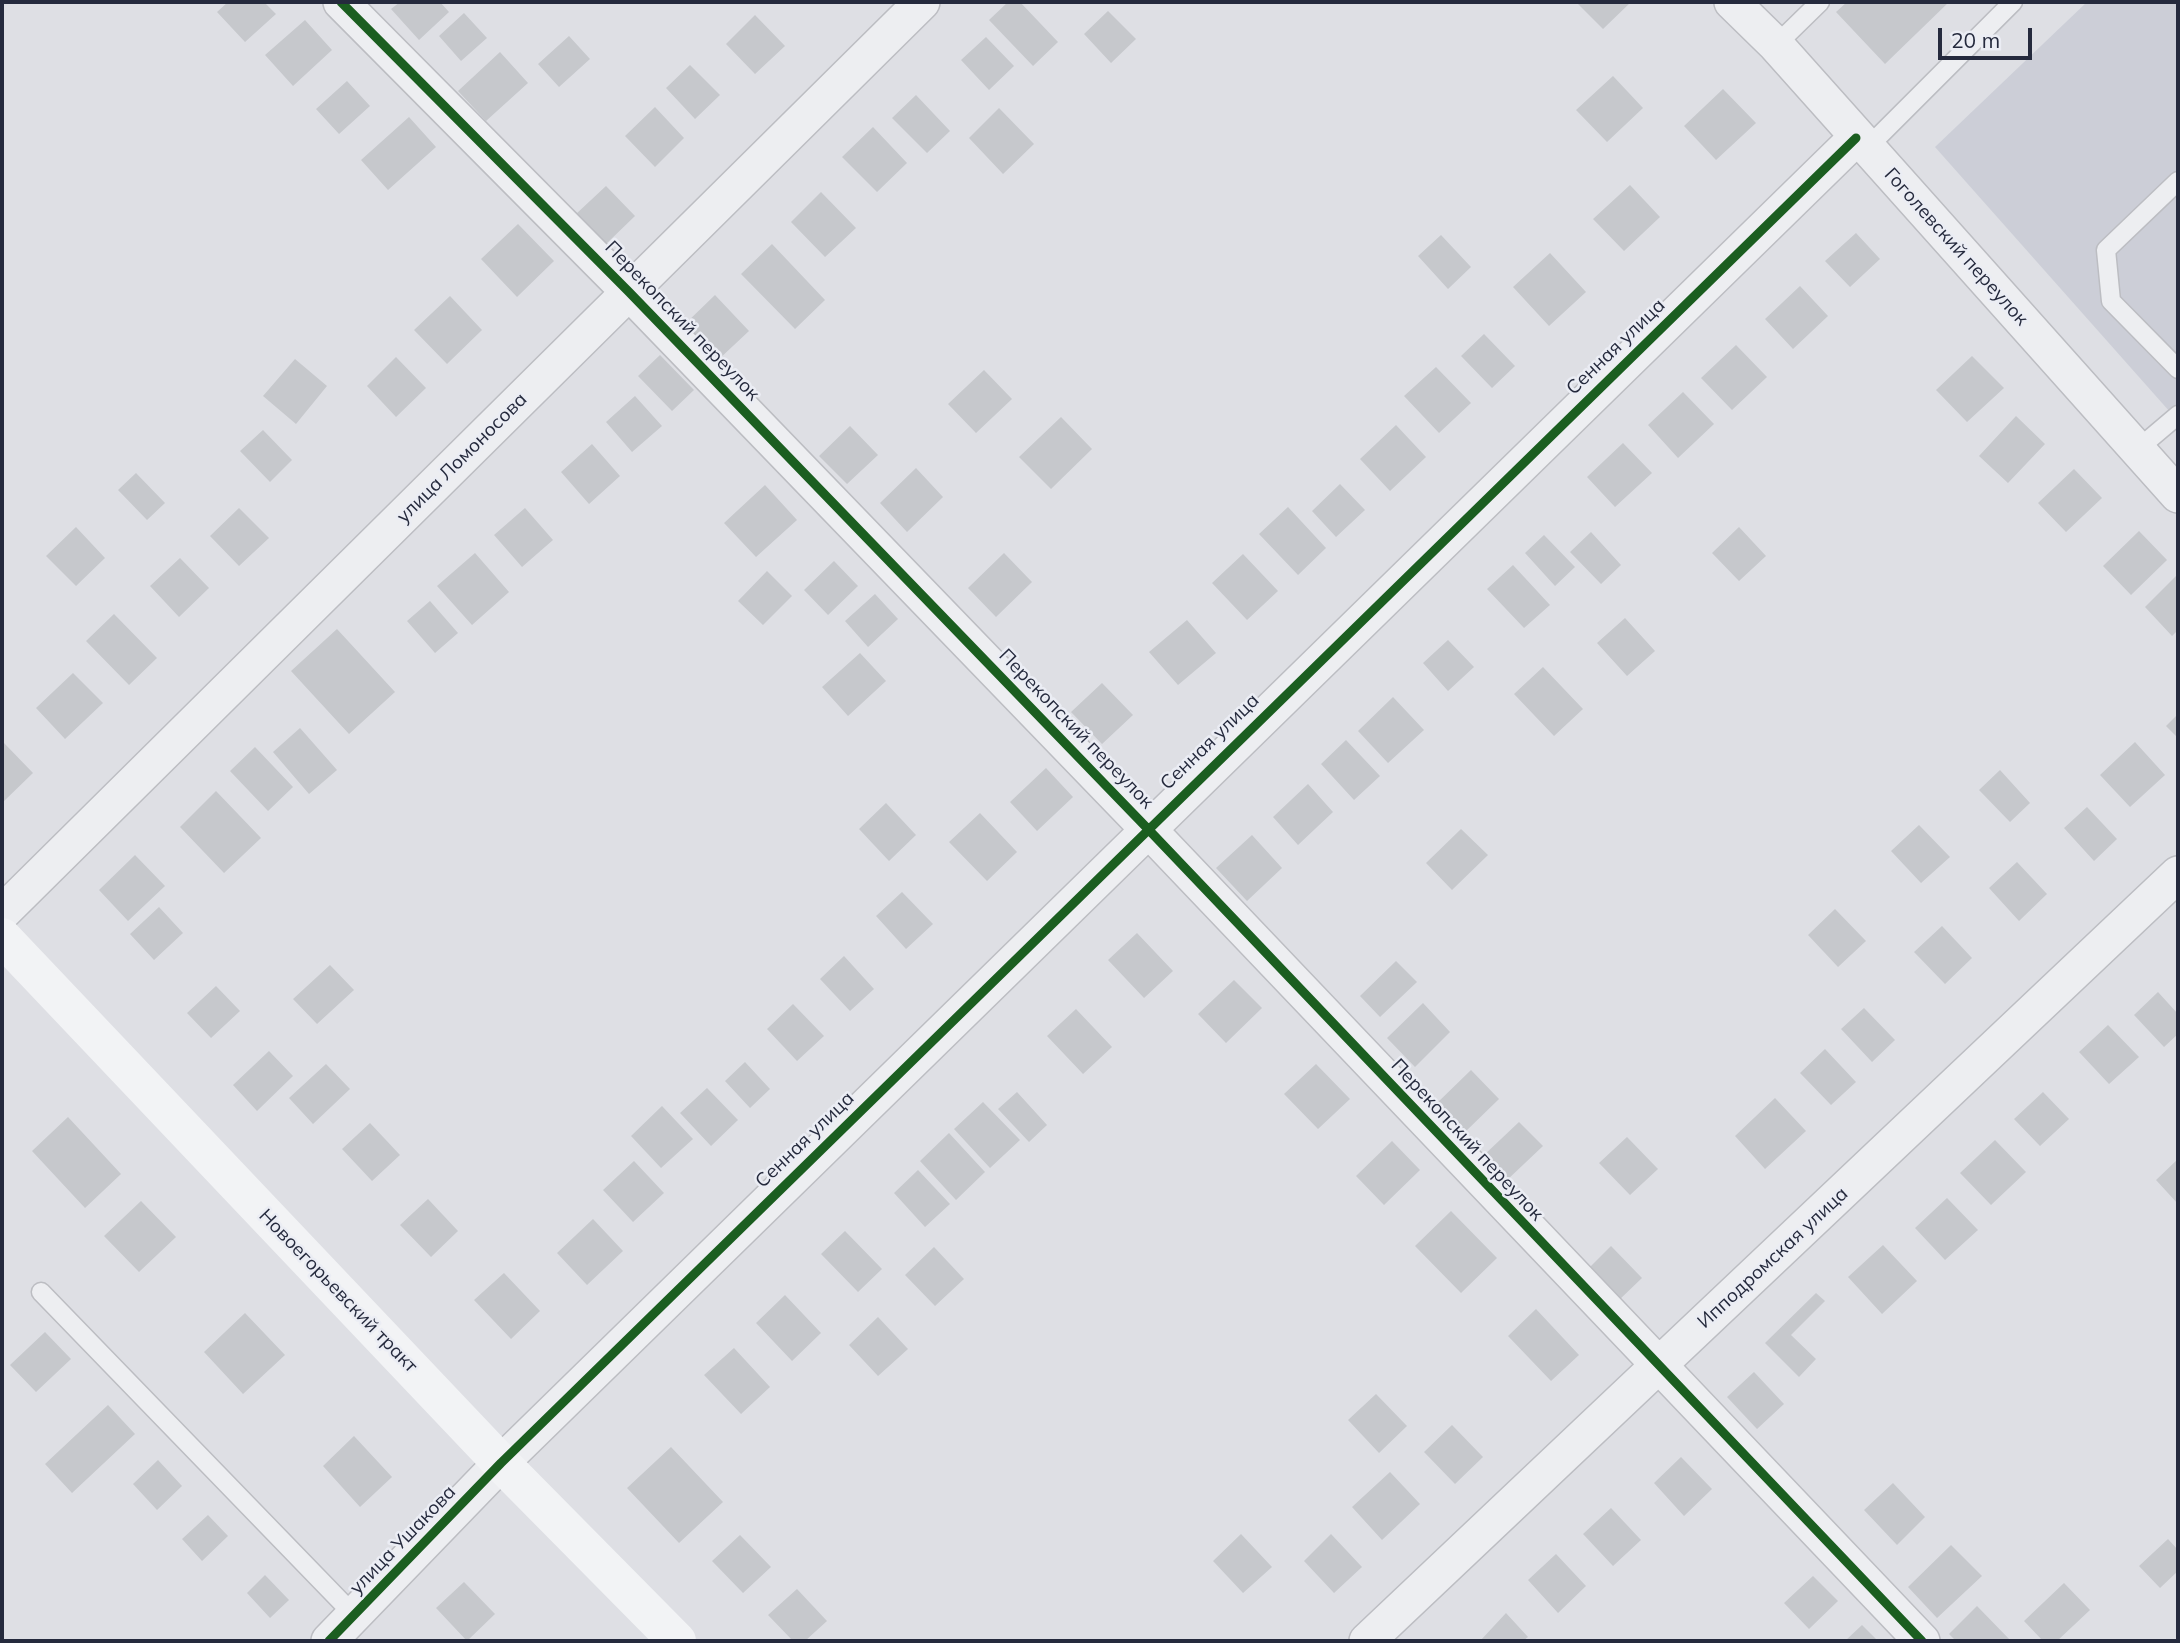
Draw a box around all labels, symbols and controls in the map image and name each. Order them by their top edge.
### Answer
scale bar [1942,14,2036,58]
text: 20 m [1951,27,2000,53]
street label: Гоголевский переулок [1879,163,2033,331]
street label: Перекопский переулок [600,236,764,406]
street label: Сенная улица [1562,294,1670,400]
street label: улица Ломоносова [392,388,532,528]
street label: Перекопский переулок [994,644,1158,814]
street label: Сенная улица [1156,689,1264,795]
street label: Перекопский переулок [1386,1054,1548,1226]
street label: Сенная улица [751,1087,859,1193]
street label: Ипподромская улица [1693,1182,1853,1334]
street label: Новоегорьевский тракт [254,1204,422,1378]
street label: улица Ушакова [345,1481,461,1599]

